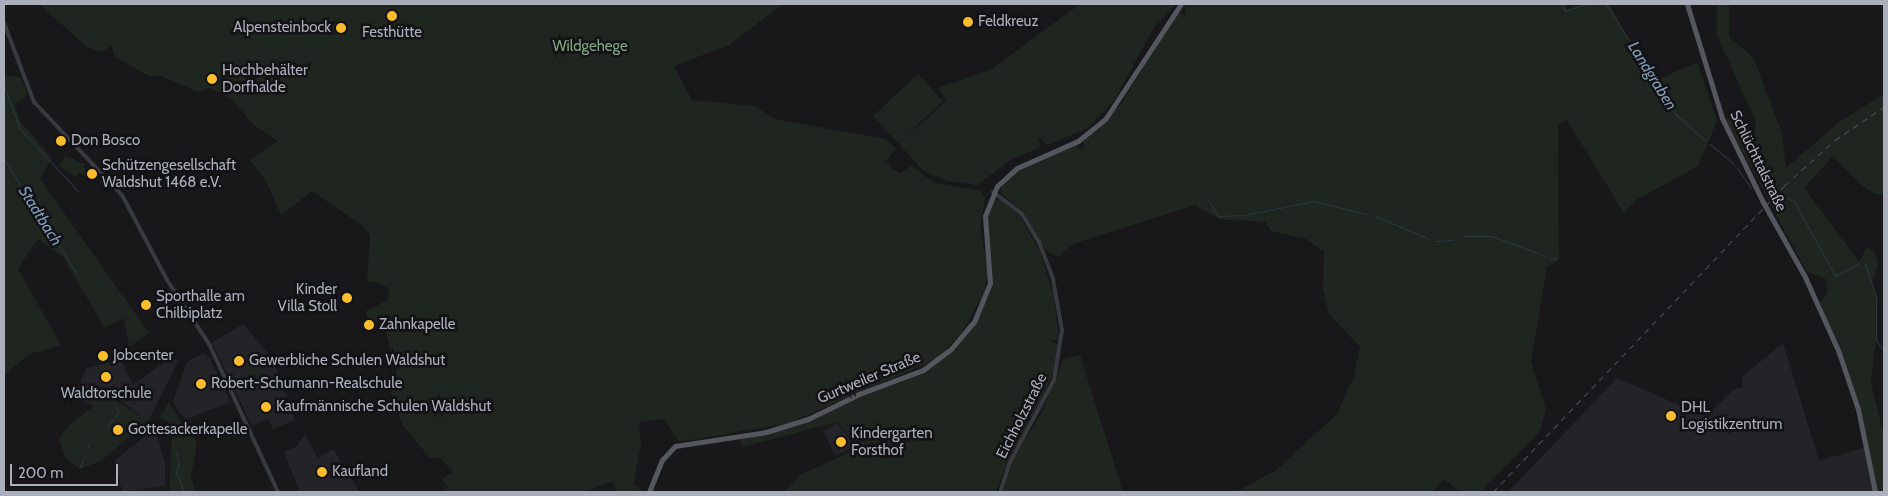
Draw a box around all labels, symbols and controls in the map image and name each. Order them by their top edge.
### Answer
marker: Festhütte [386,10,398,22]
place label: Feldkreuz [978,13,1039,31]
marker: Feldkreuz [962,16,974,28]
place label: Alpensteinbock [233,19,331,37]
marker: Alpensteinbock [335,22,347,34]
place label: Festhütte [362,24,422,42]
park label: Wildgehege [552,38,628,56]
water label: Landgraben [1623,38,1681,114]
place label: Hochbehälter Dorfhalde [222,61,308,96]
marker: Hochbehälter Dorfhalde [206,73,218,85]
street label: Schlüchttalstraße [1726,108,1790,214]
place label: Don Bosco [71,132,140,150]
marker: Don Bosco [55,135,67,147]
place label: Schützengesellschaft Waldshut 1468 e.V. [102,156,236,191]
marker: Schützengesellschaft Waldshut 1468 e.V. [86,168,98,180]
water label: Stadtbach [14,183,66,249]
place label: Kinder Villa Stoll [277,280,337,315]
place label: Sporthalle am Chilbiplatz [156,287,245,322]
marker: Kinder Villa Stoll [341,292,353,304]
marker: Sporthalle am Chilbiplatz [140,299,152,311]
place label: Zahnkapelle [379,316,455,334]
marker: Zahnkapelle [363,319,375,331]
place label: Jobcenter [113,347,173,365]
street label: Gurtweiler Straße [815,348,923,408]
marker: Jobcenter [97,350,109,362]
place label: Gewerbliche Schulen Waldshut [249,352,445,370]
marker: Gewerbliche Schulen Waldshut [233,355,245,367]
street label: Eichholzstraße [993,370,1051,462]
marker: Waldtorschule [100,371,112,383]
place label: Robert-Schumann-Realschule [211,375,402,393]
marker: Robert-Schumann-Realschule [195,378,207,390]
place label: Waldtorschule [61,385,151,403]
place label: Kaufmännische Schulen Waldshut [276,398,491,416]
place label: DHL Logistikzentrum [1681,398,1782,433]
marker: Kaufmännische Schulen Waldshut [260,401,272,413]
marker: DHL Logistikzentrum [1665,410,1677,422]
place label: Gottesackerkapelle [128,421,247,439]
marker: Gottesackerkapelle [112,424,124,436]
place label: Kindergarten Forsthof [851,424,933,459]
marker: Kindergarten Forsthof [835,436,847,448]
scale bar [12,454,120,486]
place label: Kaufland [332,463,388,481]
text: 200 m [18,464,63,482]
marker: Kaufland [316,466,328,478]

